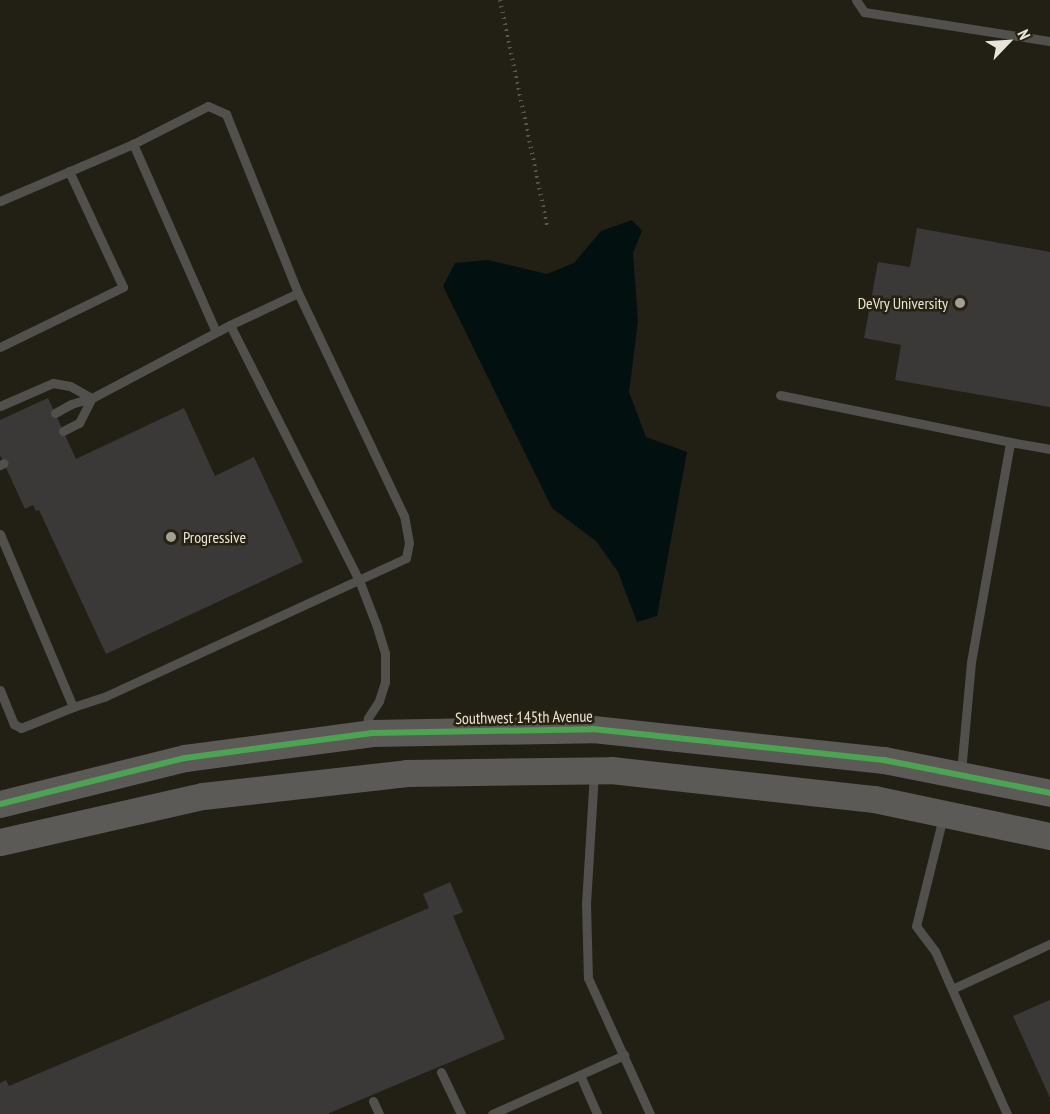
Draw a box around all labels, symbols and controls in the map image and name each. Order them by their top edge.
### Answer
north arrow [978,12,1038,72]
text: N [1013,26,1035,43]
place label: DeVry University [857,293,948,313]
marker: DeVry University [953,296,967,310]
place label: Progressive [183,527,246,547]
marker: Progressive [164,530,178,544]
street label: Southwest 145th Avenue [455,706,593,728]

